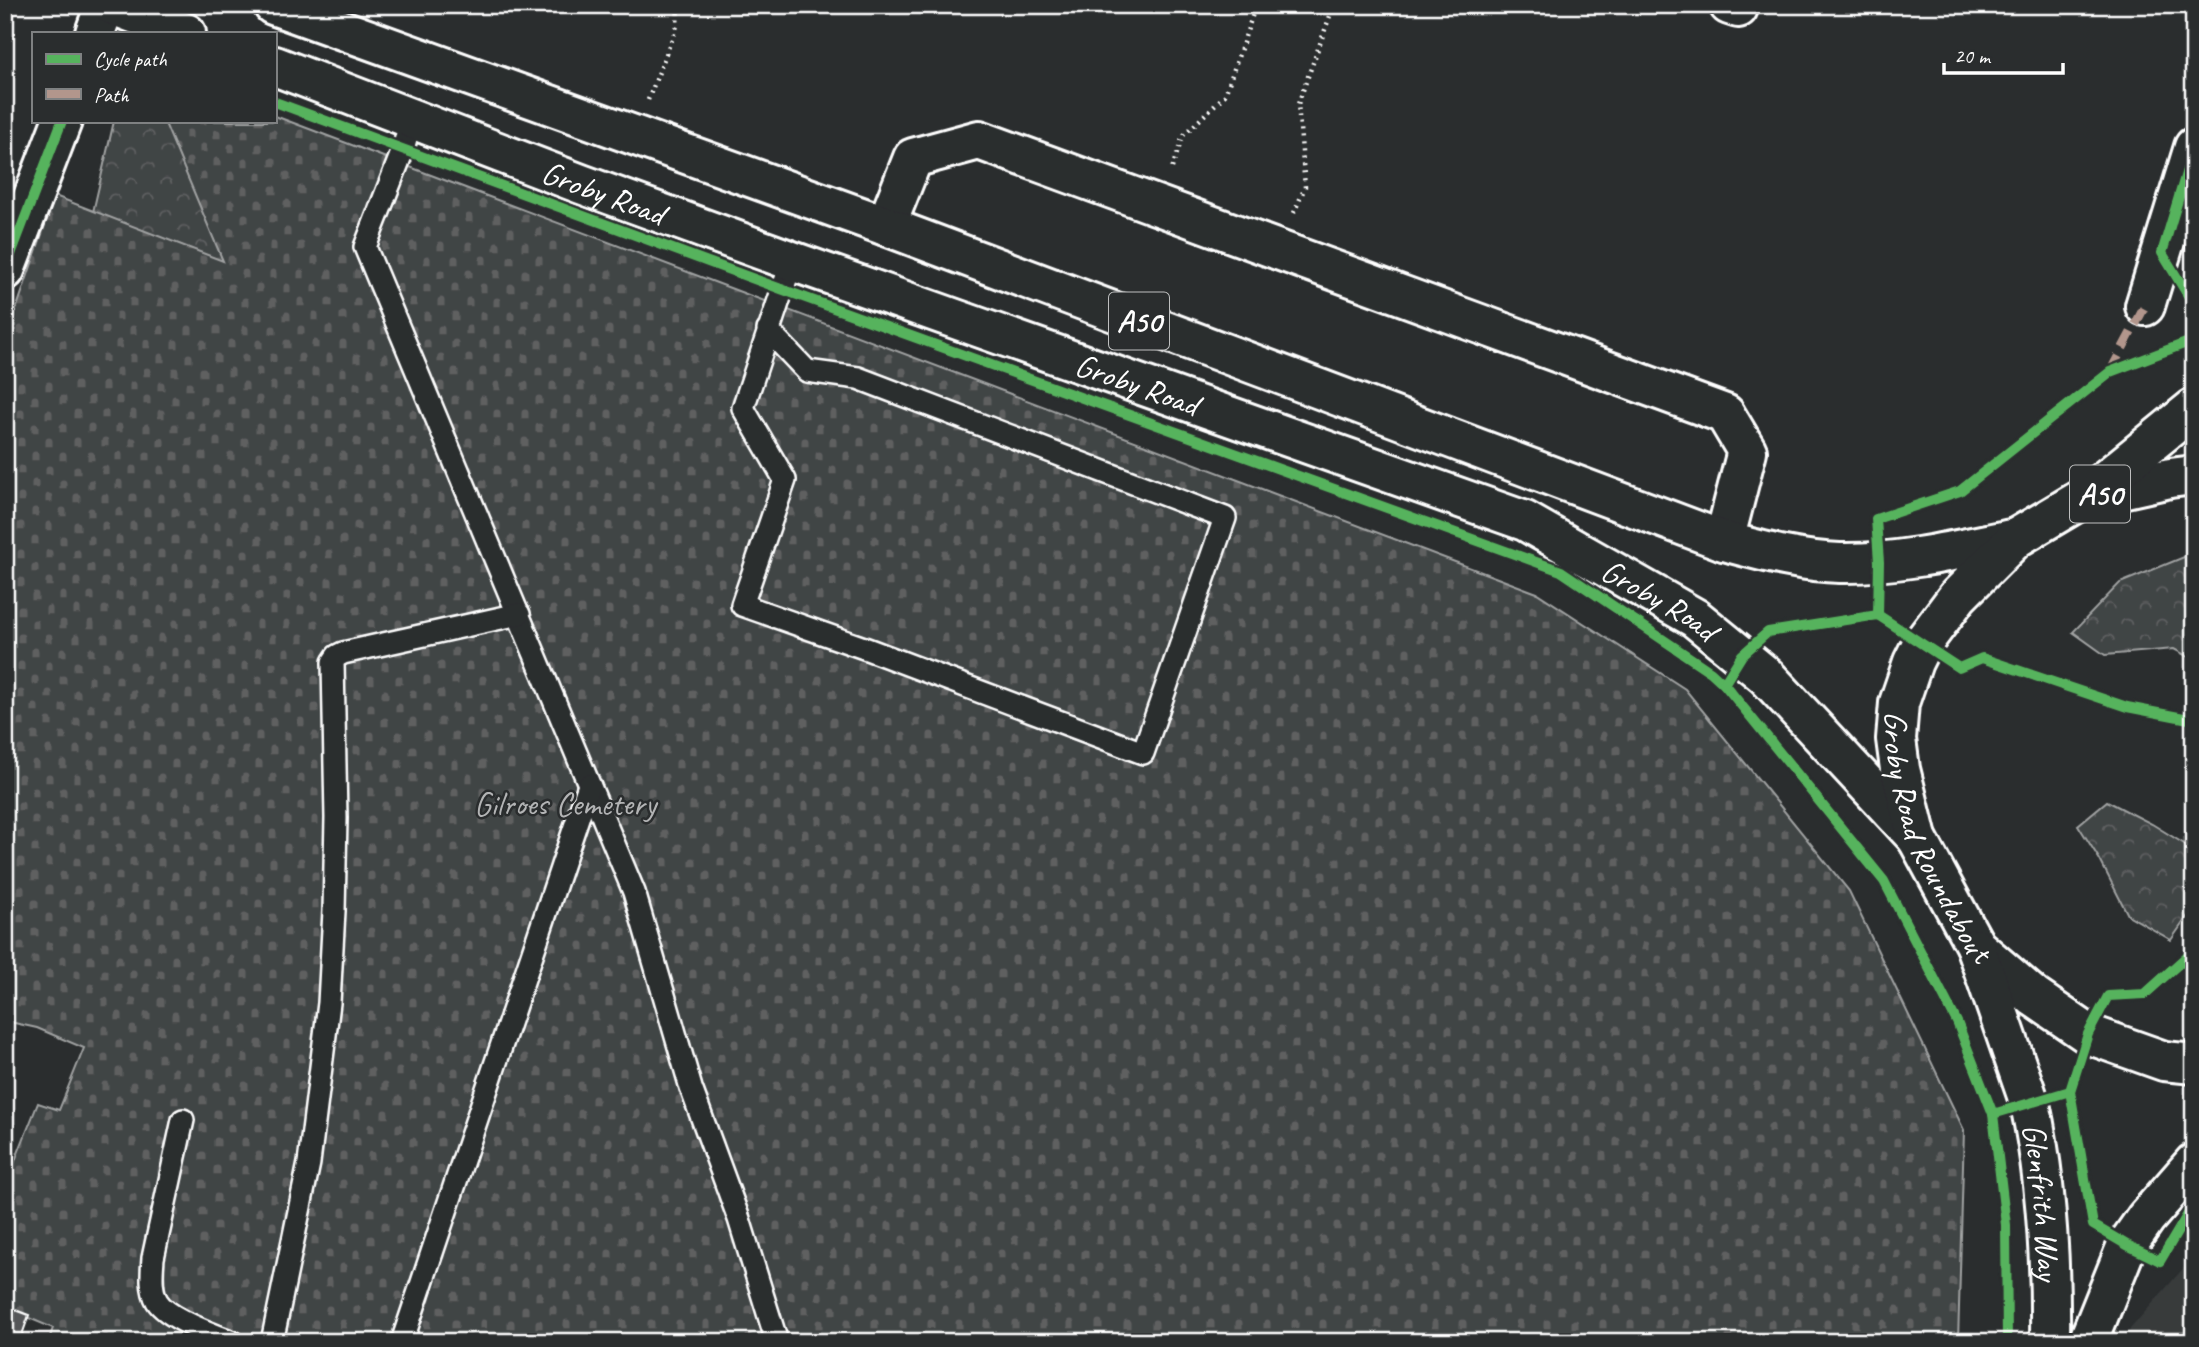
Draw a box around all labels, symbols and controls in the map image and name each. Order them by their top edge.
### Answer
legend [32,32,276,122]
scale bar [1944,32,2062,76]
text: 20 m [1954,43,1992,69]
text: Cycle path [94,46,167,72]
text: Path [94,82,130,108]
street label: Groby Road [536,151,675,237]
road number: A50 [1109,292,1169,349]
street label: Groby Road [1070,343,1209,427]
road number: A50 [2070,466,2130,522]
street label: Groby Road [1594,549,1730,653]
street label: Groby Road Roundabout [1874,710,2002,975]
park label: Gilroes Cemetery [474,783,659,825]
street label: Glenfrith Way [2012,1120,2070,1284]

